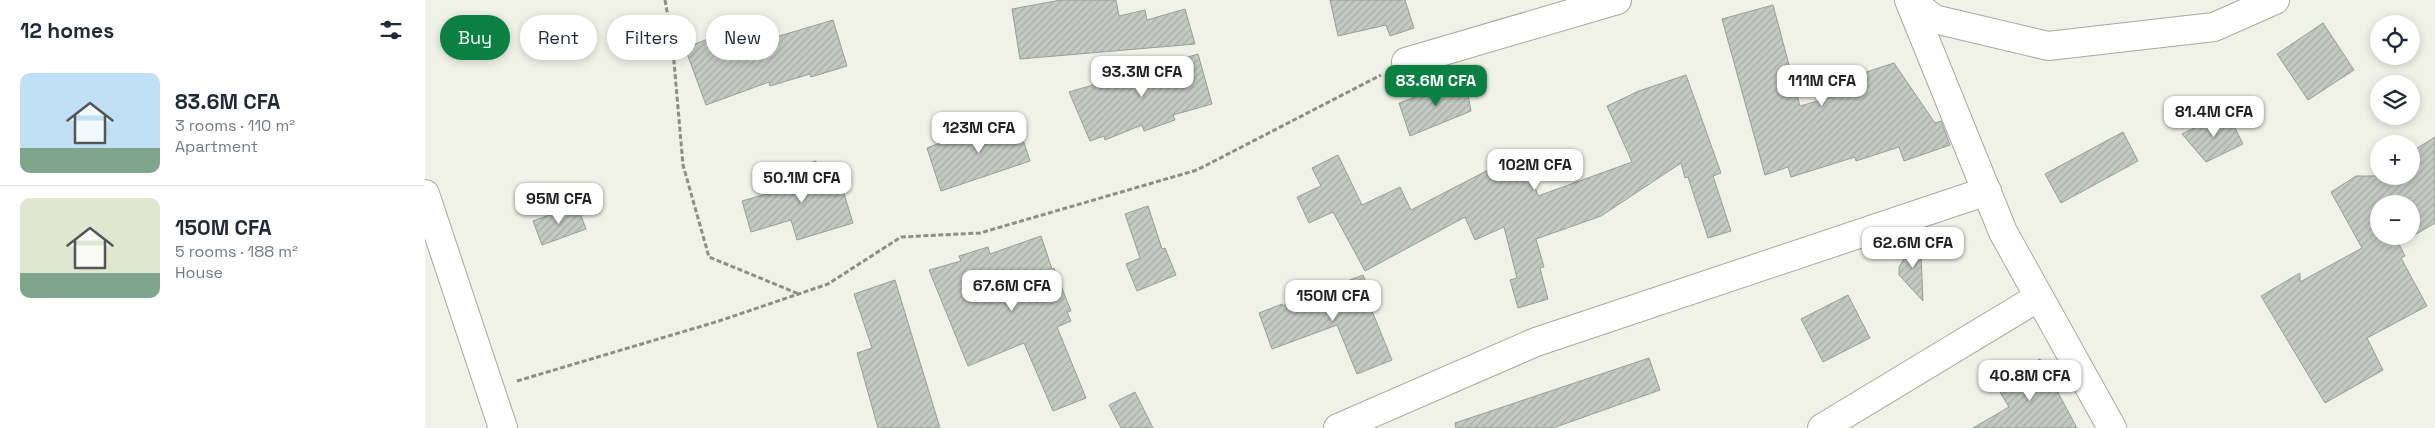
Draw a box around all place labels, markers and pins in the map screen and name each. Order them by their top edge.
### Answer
pin: 93.3M CFA [1085,56,1199,98]
pin: 83.6M CFA [1379,64,1493,107]
pin: 111M CFA [1770,64,1874,107]
pin: 81.4M CFA [2157,96,2271,138]
pin: 123M CFA [927,112,1031,154]
pin: 102M CFA [1483,148,1587,191]
pin: 50.1M CFA [745,162,859,204]
pin: 95M CFA [513,182,605,225]
pin: 62.6M CFA [1856,226,1970,269]
pin: 67.6M CFA [955,270,1069,312]
pin: 150M CFA [1281,280,1385,322]
pin: 40.8M CFA [1973,360,2087,402]

